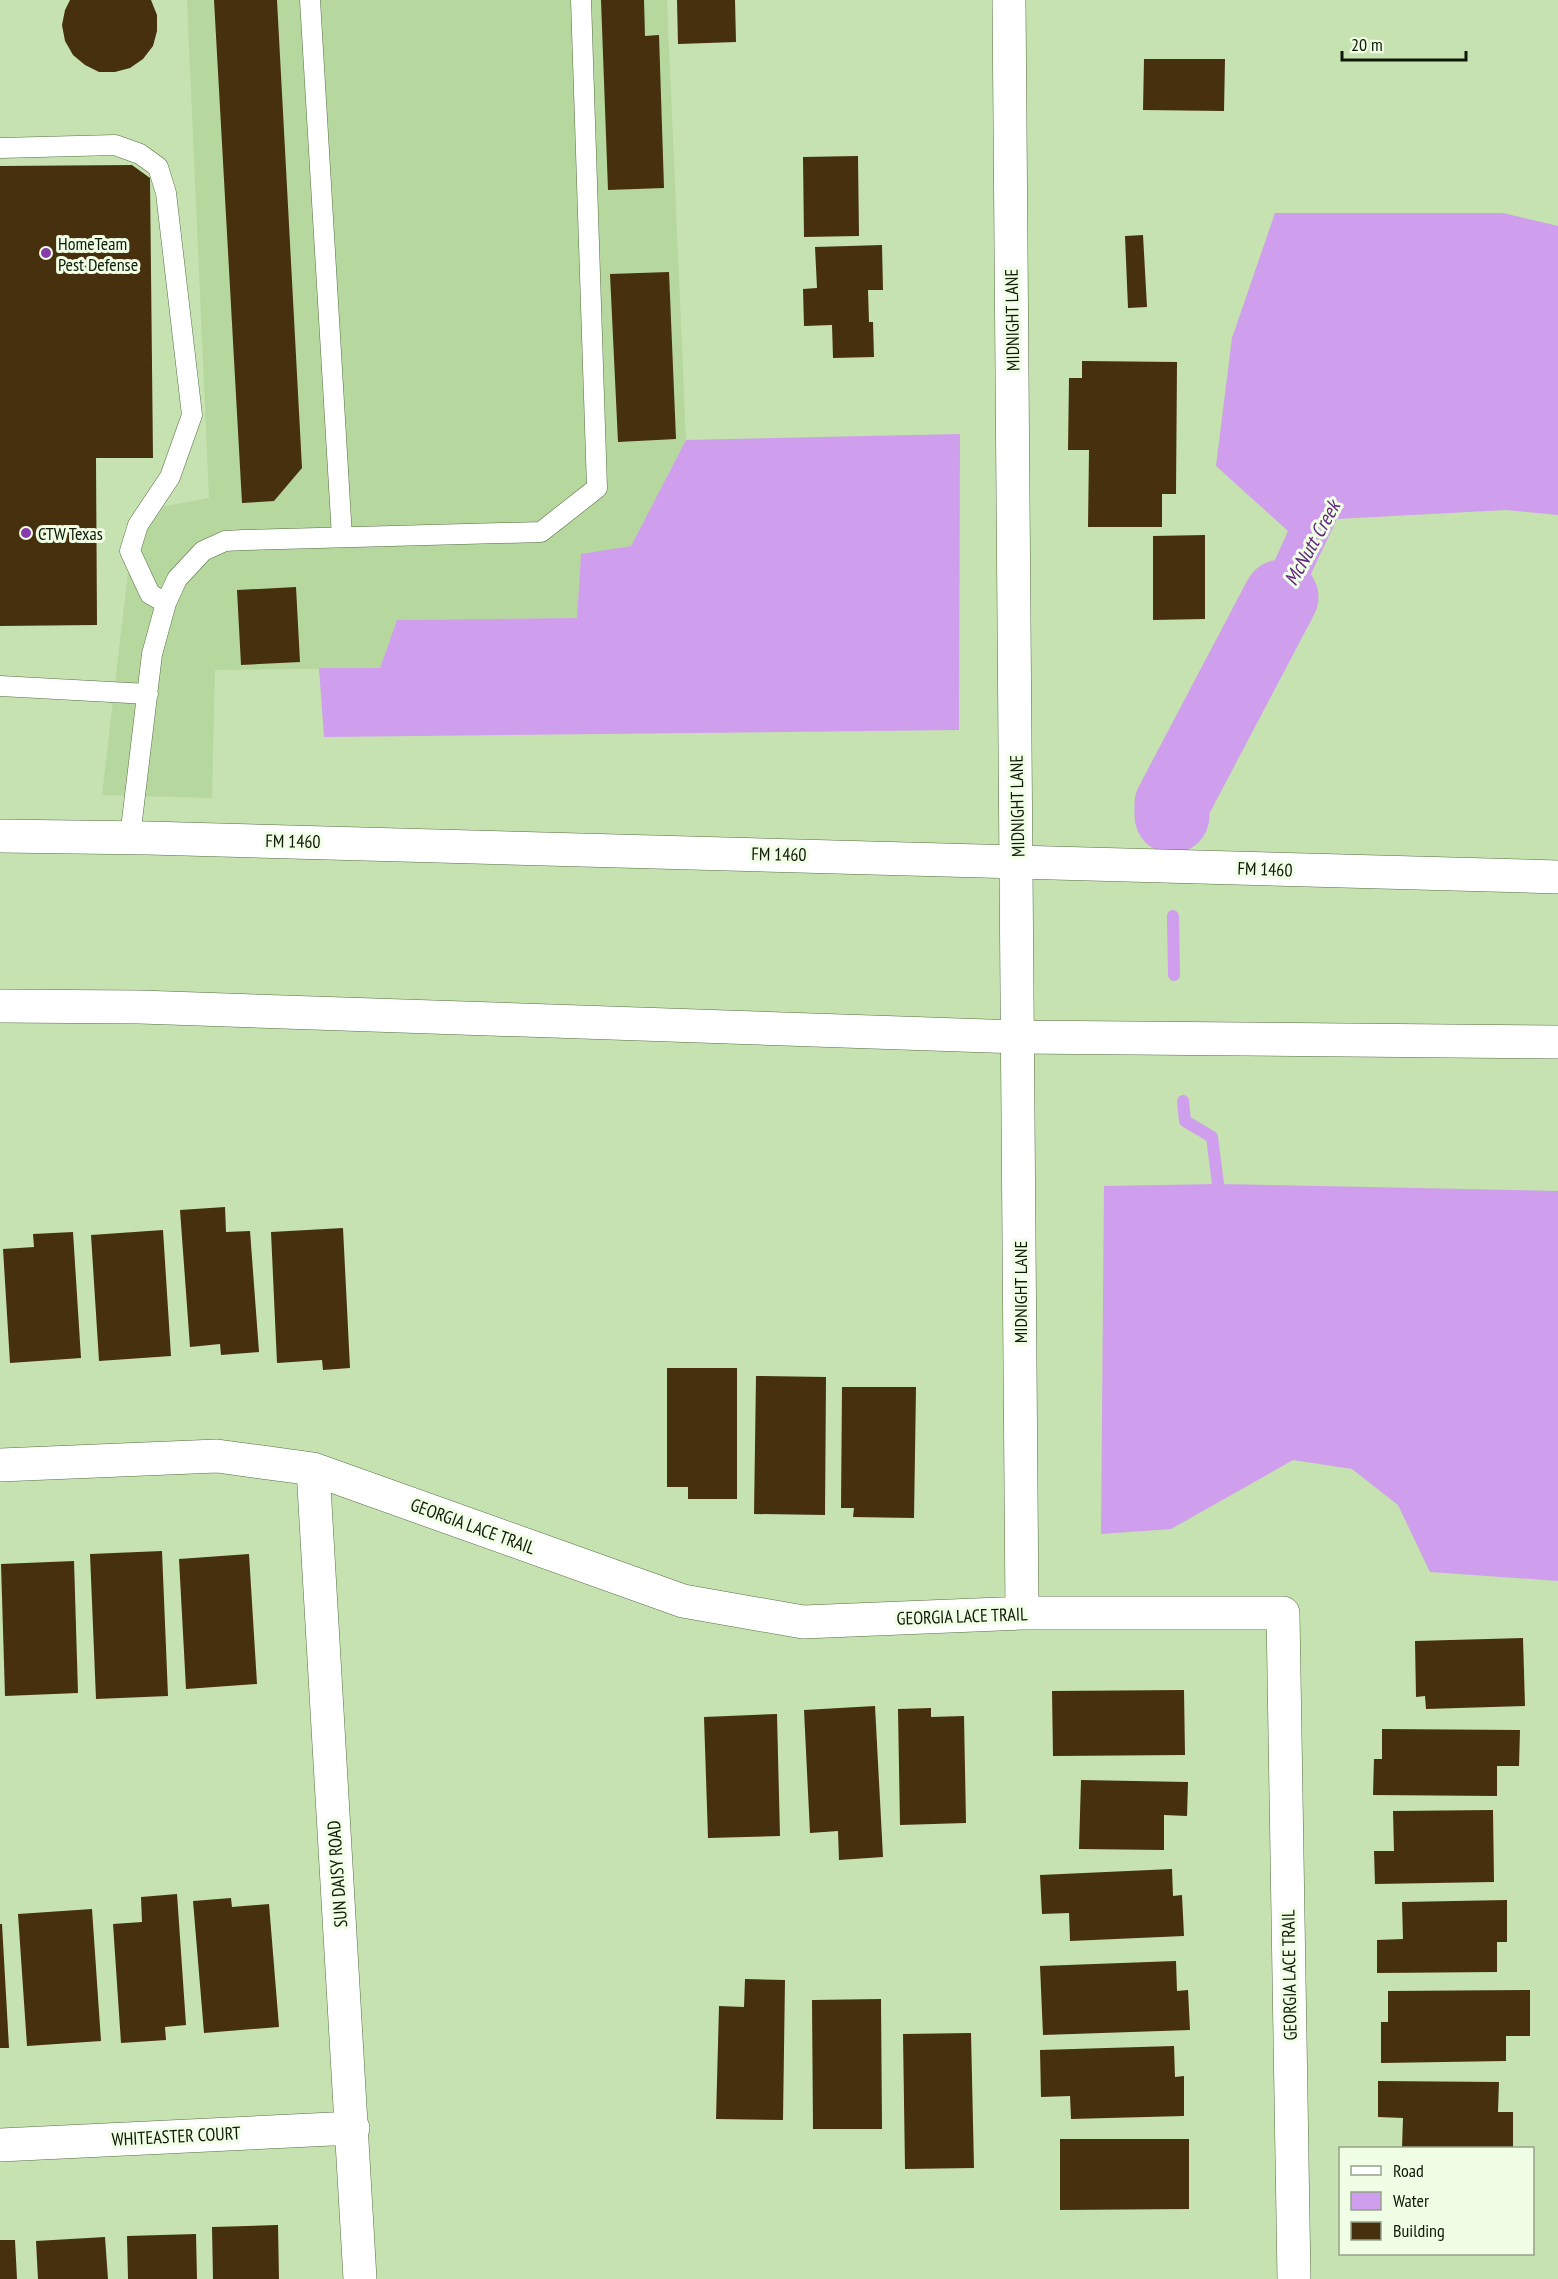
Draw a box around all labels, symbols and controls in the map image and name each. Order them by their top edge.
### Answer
scale bar [1342,24,1466,62]
text: 20 m [1351,33,1383,56]
place label: HomeTeam Pest Defense [58,232,138,276]
marker: HomeTeam Pest Defense [39,246,53,260]
street label: MIDNIGHT LANE [1000,269,1024,371]
water label: McNutt Creek [1278,494,1347,590]
place label: CTW Texas [38,522,103,545]
marker: CTW Texas [19,526,33,540]
street label: MIDNIGHT LANE [1005,755,1029,857]
street label: FM 1460 [265,829,321,853]
street label: FM 1460 [751,842,807,866]
street label: FM 1460 [1237,857,1293,881]
street label: MIDNIGHT LANE [1009,1241,1032,1343]
street label: GEORGIA LACE TRAIL [408,1493,539,1559]
street label: GEORGIA LACE TRAIL [896,1602,1028,1630]
street label: SUN DAISY ROAD [322,1820,352,1928]
street label: GEORGIA LACE TRAIL [1276,1909,1302,2041]
street label: WHITEASTER COURT [111,2121,241,2151]
legend [1339,2147,1534,2255]
text: Road [1393,2159,1424,2182]
text: Water [1393,2189,1429,2212]
text: Building [1393,2219,1445,2242]

